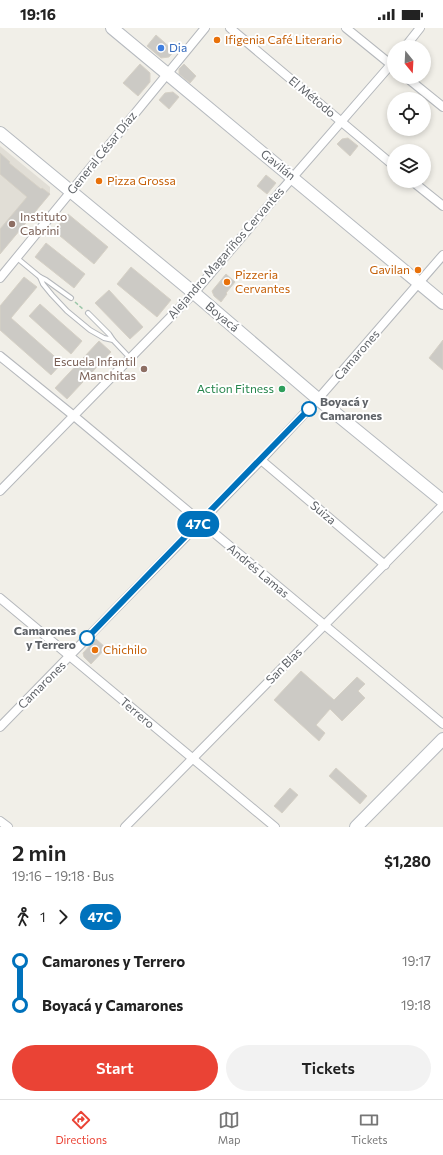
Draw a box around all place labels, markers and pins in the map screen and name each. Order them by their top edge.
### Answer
place label: Ifigenia Café Literario [225,32,342,46]
marker: Ifigenia Café Literario [212,35,222,45]
place label: Dia [169,40,187,54]
marker: Dia [156,43,166,53]
place label: Pizza Grossa [107,173,176,187]
marker: Pizza Grossa [94,176,104,186]
place label: Instituto Cabrini [20,209,67,237]
marker: Instituto Cabrini [7,219,17,229]
place label: Gavilan [370,262,410,276]
marker: Gavilan [413,265,423,275]
place label: Pizzeria Cervantes [235,267,290,295]
marker: Pizzeria Cervantes [222,277,232,287]
place label: Escuela Infantil Manchitas [54,354,136,382]
marker: Escuela Infantil Manchitas [139,364,149,374]
place label: Action Fitness [197,381,274,395]
marker: Action Fitness [277,384,287,394]
place label: Boyacá y Camarones [320,394,383,422]
marker: Boyacá y Camarones [301,401,317,417]
place label: Camarones y Terrero [14,623,76,651]
marker: Camarones y Terrero [79,630,95,646]
place label: Chichilo [103,642,147,656]
marker: Chichilo [90,645,100,655]

